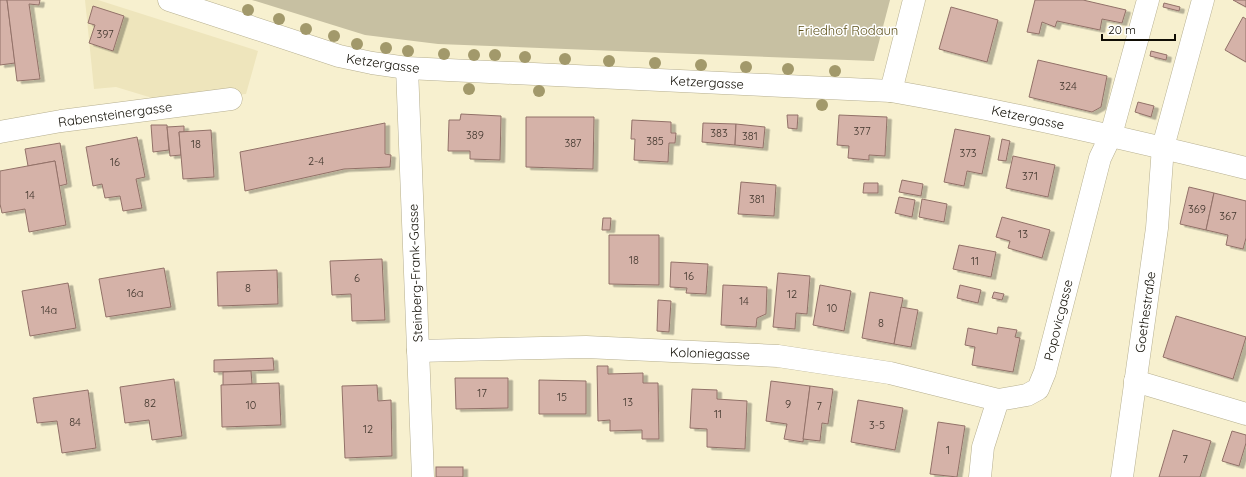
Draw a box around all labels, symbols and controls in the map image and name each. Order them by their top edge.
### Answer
scale bar [1102,16,1175,42]
park label: Friedhof Rodaun [798,22,898,38]
text: 20 m [1108,22,1136,37]
house number: 397 [96,27,114,41]
street label: Ketzergasse [345,50,421,76]
street label: Ketzergasse [670,72,744,92]
house number: 324 [1059,79,1077,93]
street label: Rabensteinergasse [57,98,173,130]
street label: Ketzergasse [990,101,1066,133]
house number: 377 [853,124,871,138]
house number: 383 [710,126,728,140]
house number: 389 [466,128,484,142]
house number: 381 [742,129,758,143]
house number: 385 [646,134,664,148]
house number: 387 [564,136,582,150]
house number: 18 [191,137,201,151]
house number: 373 [959,146,977,160]
house number: 2-4 [308,154,324,168]
house number: 16 [110,155,120,169]
house number: 371 [1022,169,1038,183]
house number: 14 [25,188,35,202]
house number: 381 [749,192,765,206]
house number: 369 [1188,202,1206,216]
street label: Steinberg-Frank-Gasse [405,203,425,343]
house number: 367 [1219,209,1237,223]
house number: 13 [1018,227,1028,241]
house number: 18 [629,253,639,267]
house number: 11 [971,254,979,268]
house number: 16 [684,269,694,283]
street label: Goethestraße [1131,270,1159,354]
house number: 6 [354,271,360,285]
street label: Popovicgasse [1040,278,1076,362]
house number: 8 [245,281,251,295]
house number: 16a [127,286,143,300]
house number: 12 [787,287,797,301]
house number: 14 [739,294,749,308]
house number: 10 [827,301,837,315]
house number: 14a [41,303,57,317]
house number: 8 [878,316,884,330]
street label: Koloniegasse [670,344,750,362]
house number: 17 [477,386,487,400]
house number: 15 [557,390,567,404]
house number: 13 [623,395,633,409]
house number: 82 [144,396,156,410]
house number: 9 [785,397,791,411]
house number: 10 [246,398,256,412]
house number: 7 [816,399,822,413]
house number: 11 [714,407,722,421]
house number: 84 [69,415,81,429]
house number: 3-5 [869,418,885,432]
house number: 12 [363,422,373,436]
house number: 1 [946,443,950,457]
house number: 7 [1182,452,1188,466]

